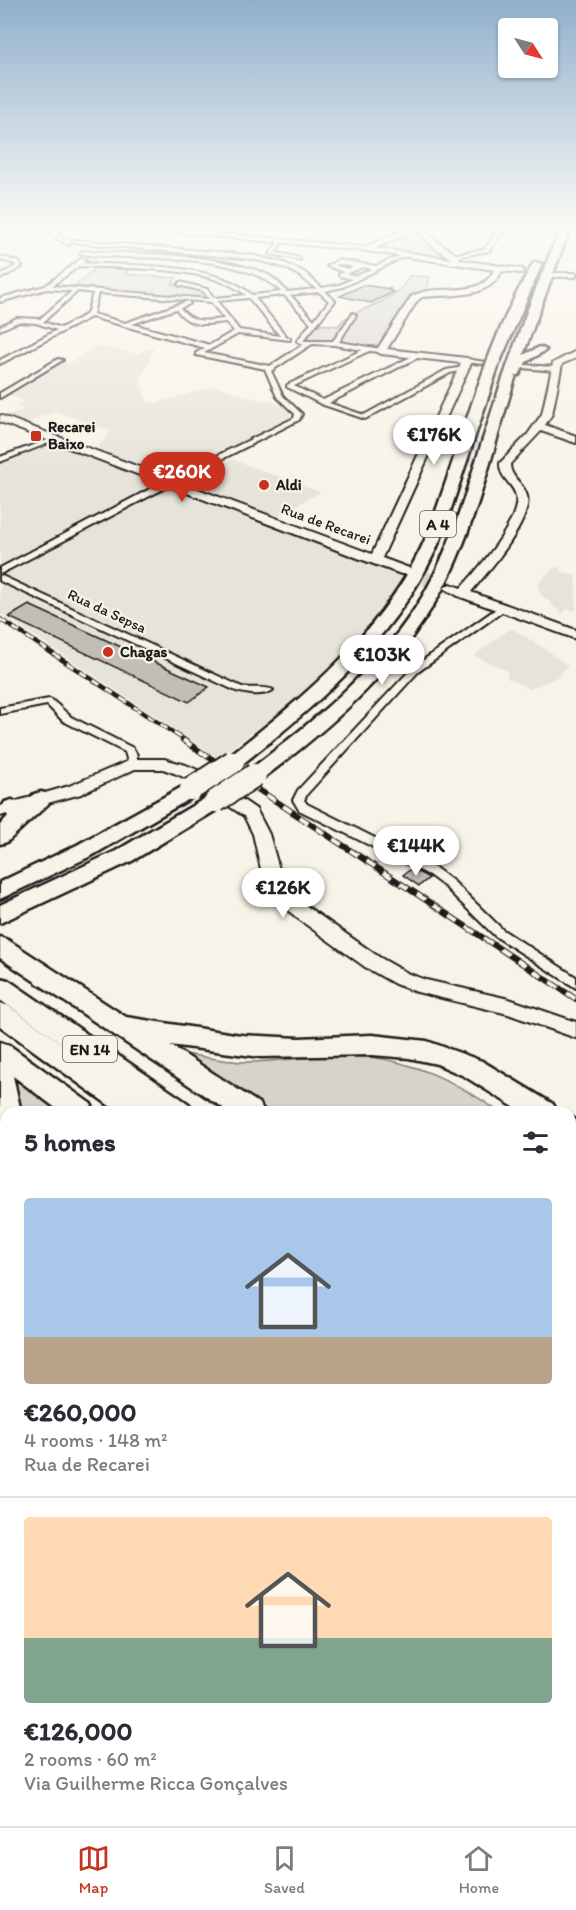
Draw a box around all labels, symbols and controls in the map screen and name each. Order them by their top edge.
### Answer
north arrow [498,18,558,78]
map controls [498,18,558,78]
pin: €176K [392,415,476,466]
place label: Recarei Baixo [48,418,95,453]
text: €176K [407,422,461,446]
marker: Recarei Baixo [29,429,43,443]
pin: €260K [140,452,224,503]
text: €260K [153,459,211,483]
place label: Aldi [275,476,302,494]
marker: Aldi [257,478,271,492]
street label: Rua de Recarei [279,499,373,549]
road number: A 4 [420,511,456,537]
street label: Rua da Sepsa [65,585,150,637]
pin: €103K [340,635,424,686]
text: €103K [354,642,410,666]
place label: Chagas [120,643,168,662]
marker: Chagas [101,645,115,659]
pin: €144K [374,826,458,877]
text: €144K [387,833,445,857]
pin: €126K [241,868,325,919]
text: €126K [256,875,310,899]
road number: EN 14 [63,1036,117,1062]
text: 5 homes [24,1126,116,1158]
icon: filters [519,1126,552,1159]
icon: home [234,1237,342,1345]
text: €260,000 [24,1396,137,1428]
text: 4 rooms · 148 m² [24,1428,168,1452]
text: Rua de Recarei [24,1452,150,1476]
icon: home [234,1556,342,1664]
text: €126,000 [24,1715,133,1747]
text: 2 rooms · 60 m² [24,1747,157,1771]
text: Via Guilherme Ricca Gonçalves [24,1771,288,1795]
tab: Map [77,1842,110,1897]
tab: Saved [264,1842,305,1897]
tab: Home [459,1842,499,1897]

